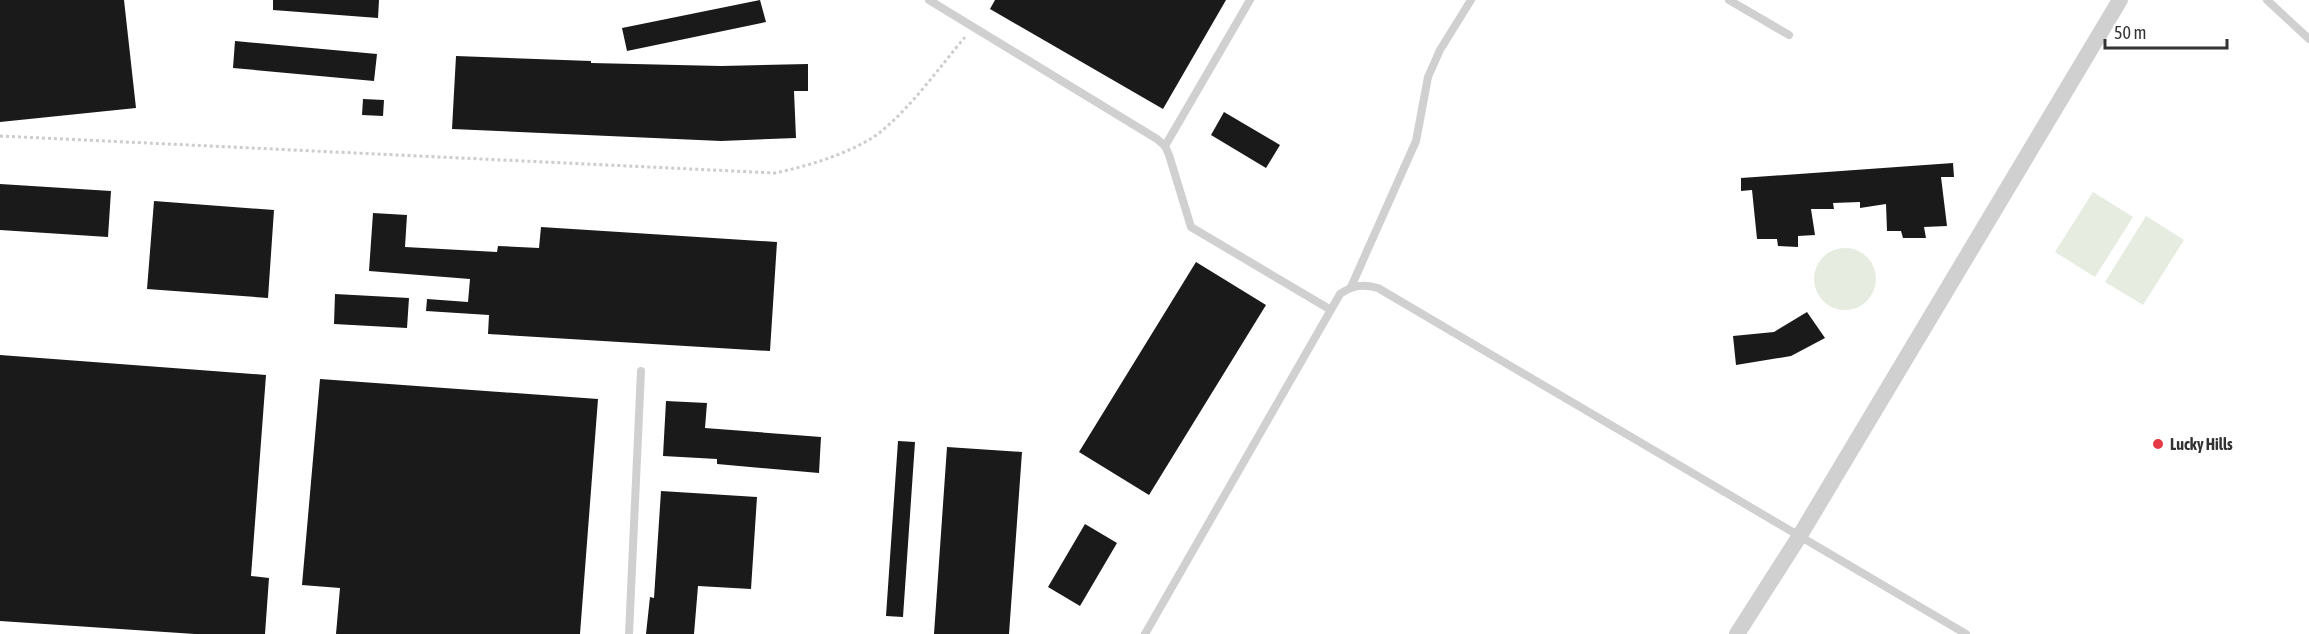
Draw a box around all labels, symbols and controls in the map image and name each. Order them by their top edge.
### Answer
scale bar [2105,12,2226,50]
text: 50 m [2114,22,2146,43]
place label: Lucky Hills [2170,435,2233,453]
marker: Lucky Hills [2151,437,2165,451]

